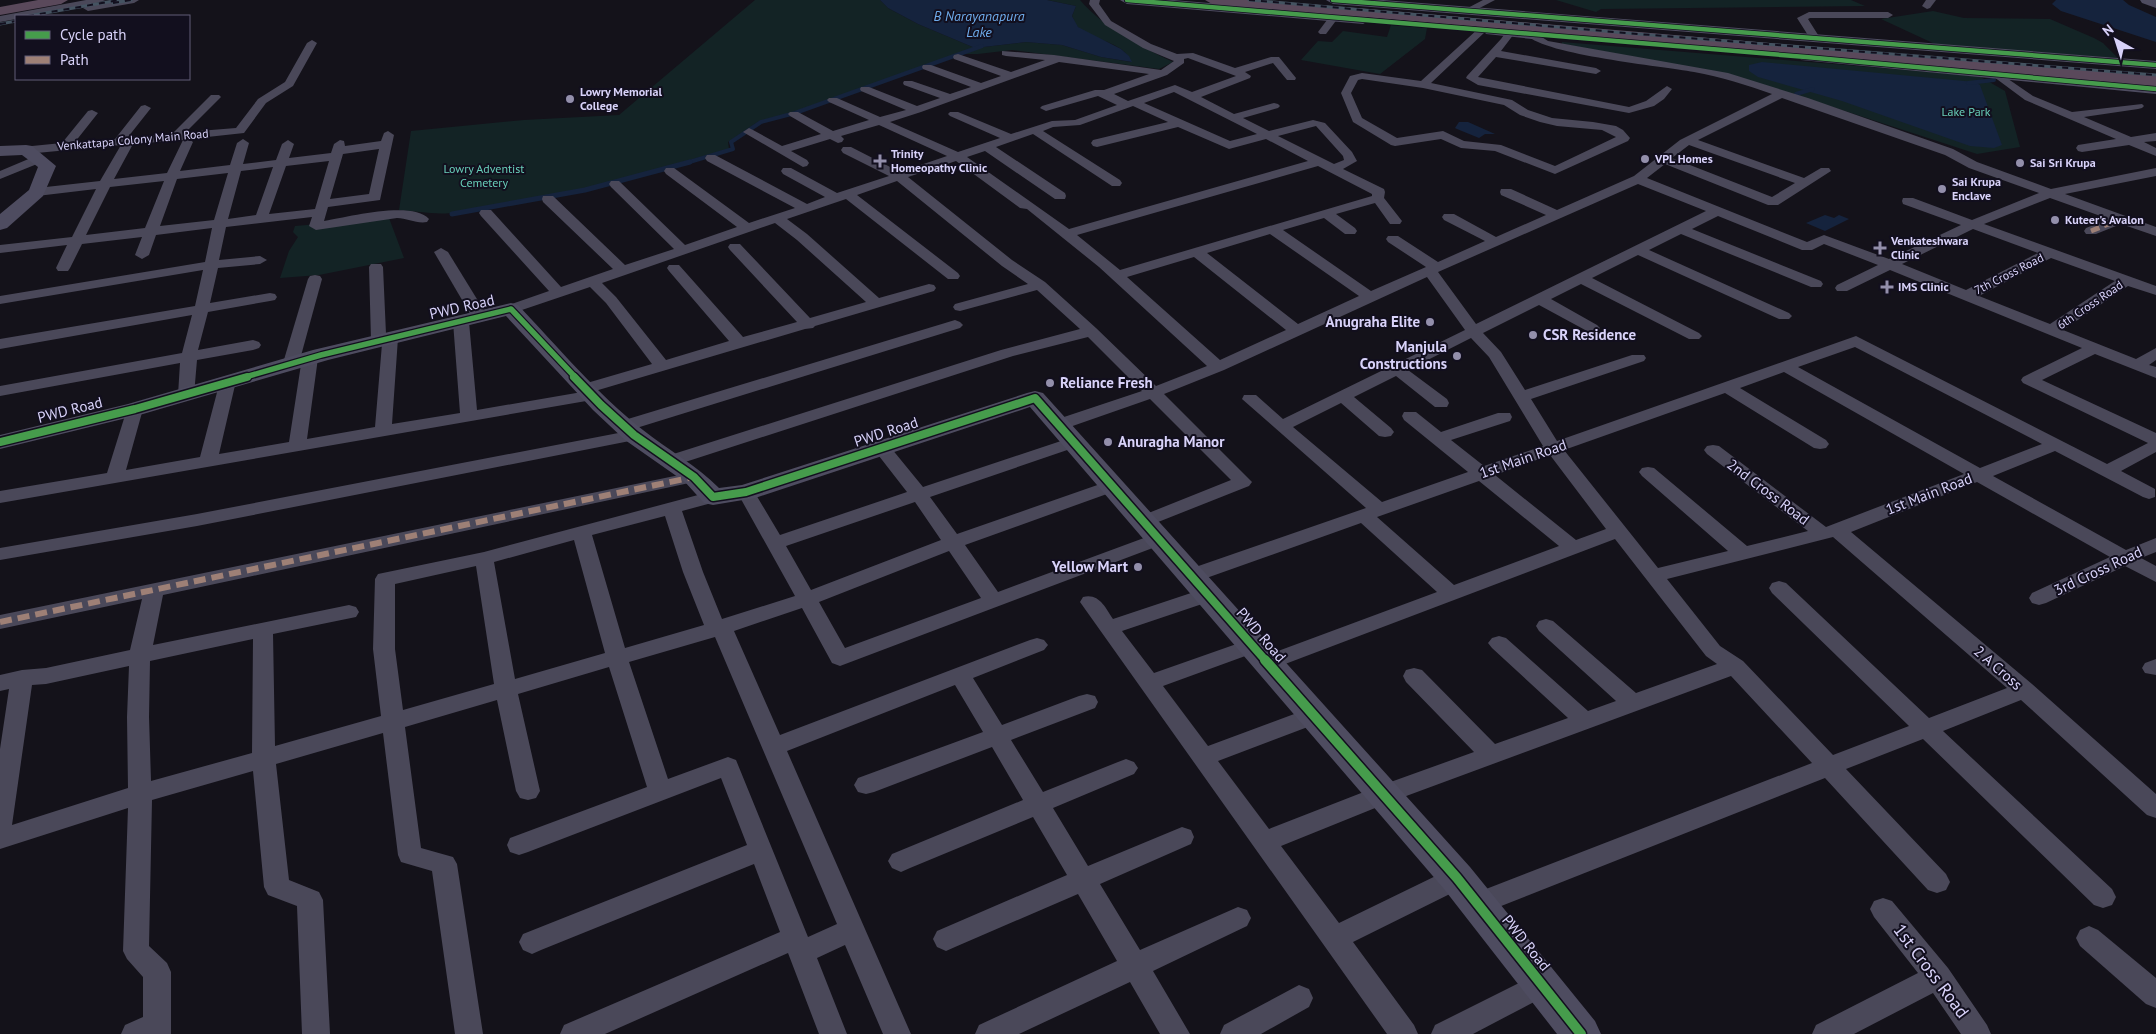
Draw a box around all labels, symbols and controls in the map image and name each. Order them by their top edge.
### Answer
water label: B Narayanapura Lake [933,7,1025,41]
legend [15,15,190,80]
north arrow [2091,15,2141,65]
text: N [2099,20,2117,40]
text: Cycle path [60,25,126,44]
text: Path [60,50,89,69]
place label: Lowry Memorial College [580,84,662,113]
marker: Lowry Memorial College [564,93,576,105]
park label: Lake Park [1942,104,1991,119]
street label: Venkattapa Colony Main Road [56,125,209,154]
place label: Trinity Homeopathy Clinic [891,146,987,175]
place label: VPL Homes [1654,151,1713,166]
marker: VPL Homes [1639,153,1651,165]
marker: Trinity Homeopathy Clinic [873,154,887,168]
place label: Sai Sri Krupa [2030,155,2096,170]
marker: Sai Sri Krupa [2014,157,2026,169]
park label: Lowry Adventist Cemetery [444,161,524,190]
place label: Sai Krupa Enclave [1952,174,2001,203]
marker: Sai Krupa Enclave [1936,183,1948,195]
place label: Kuteer's Avalon [2065,212,2144,227]
marker: Kuteer's Avalon [2049,214,2061,226]
place label: Venkateshwara Clinic [1890,233,1968,262]
marker: Venkateshwara Clinic [1873,241,1887,255]
street label: 7th Cross Road [1972,250,2046,297]
street label: 6th Cross Road [2054,277,2126,332]
place label: IMS Clinic [1898,279,1949,294]
marker: IMS Clinic [1880,280,1894,294]
street label: PWD Road [427,290,496,323]
place label: Anugraha Elite [1325,312,1420,331]
marker: Anugraha Elite [1424,316,1436,328]
place label: CSR Residence [1543,325,1637,344]
marker: CSR Residence [1527,329,1539,341]
place label: Manjula Constructions [1360,337,1447,373]
marker: Manjula Constructions [1451,350,1463,362]
place label: Reliance Fresh [1060,373,1153,392]
marker: Reliance Fresh [1044,377,1056,389]
street label: PWD Road [35,392,104,427]
street label: PWD Road [851,412,920,451]
place label: Anuragha Manor [1118,432,1225,451]
street label: 1st Main Road [1477,435,1569,482]
marker: Anuragha Manor [1102,436,1114,448]
street label: 2nd Cross Road [1723,454,1813,529]
street label: 1st Main Road [1883,468,1975,519]
street label: 3rd Cross Road [2051,542,2145,599]
place label: Yellow Mart [1051,557,1129,576]
marker: Yellow Mart [1132,561,1144,573]
street label: PWD Road [1232,603,1290,666]
street label: 2 A Cross [1970,641,2026,694]
street label: PWD Road [1498,911,1555,974]
street label: 1st Cross Road [1888,919,1974,1022]

